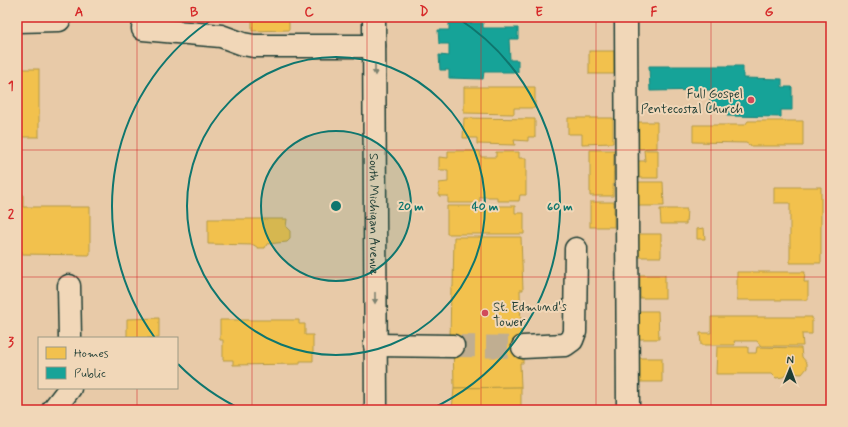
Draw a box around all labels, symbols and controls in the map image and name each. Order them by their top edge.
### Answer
text: A [75,4,83,21]
text: B [190,4,199,21]
text: C [304,4,314,21]
text: D [420,4,429,21]
text: E [535,4,543,21]
text: F [651,4,658,21]
text: G [765,4,774,21]
one-way arrow [371,64,378,76]
text: 1 [8,78,14,95]
place label: Full Gospel Pentecostal Church [641,86,743,118]
marker: Full Gospel Pentecostal Church [746,95,756,105]
street label: South Michigan Avenue [365,153,382,275]
centre of rings [329,199,343,213]
text: 20 m [398,199,424,215]
text: 40 m [472,199,499,215]
text: 60 m [547,199,573,215]
text: 2 [8,206,15,223]
one-way arrow [372,292,378,305]
place label: St. Edmund's Tower [493,299,567,331]
marker: St. Edmund's Tower [480,308,490,318]
text: 3 [8,334,14,351]
legend [38,337,178,389]
text: Homes [74,346,109,362]
north arrow [770,349,810,389]
text: N [786,353,794,367]
text: Public [74,366,106,382]

